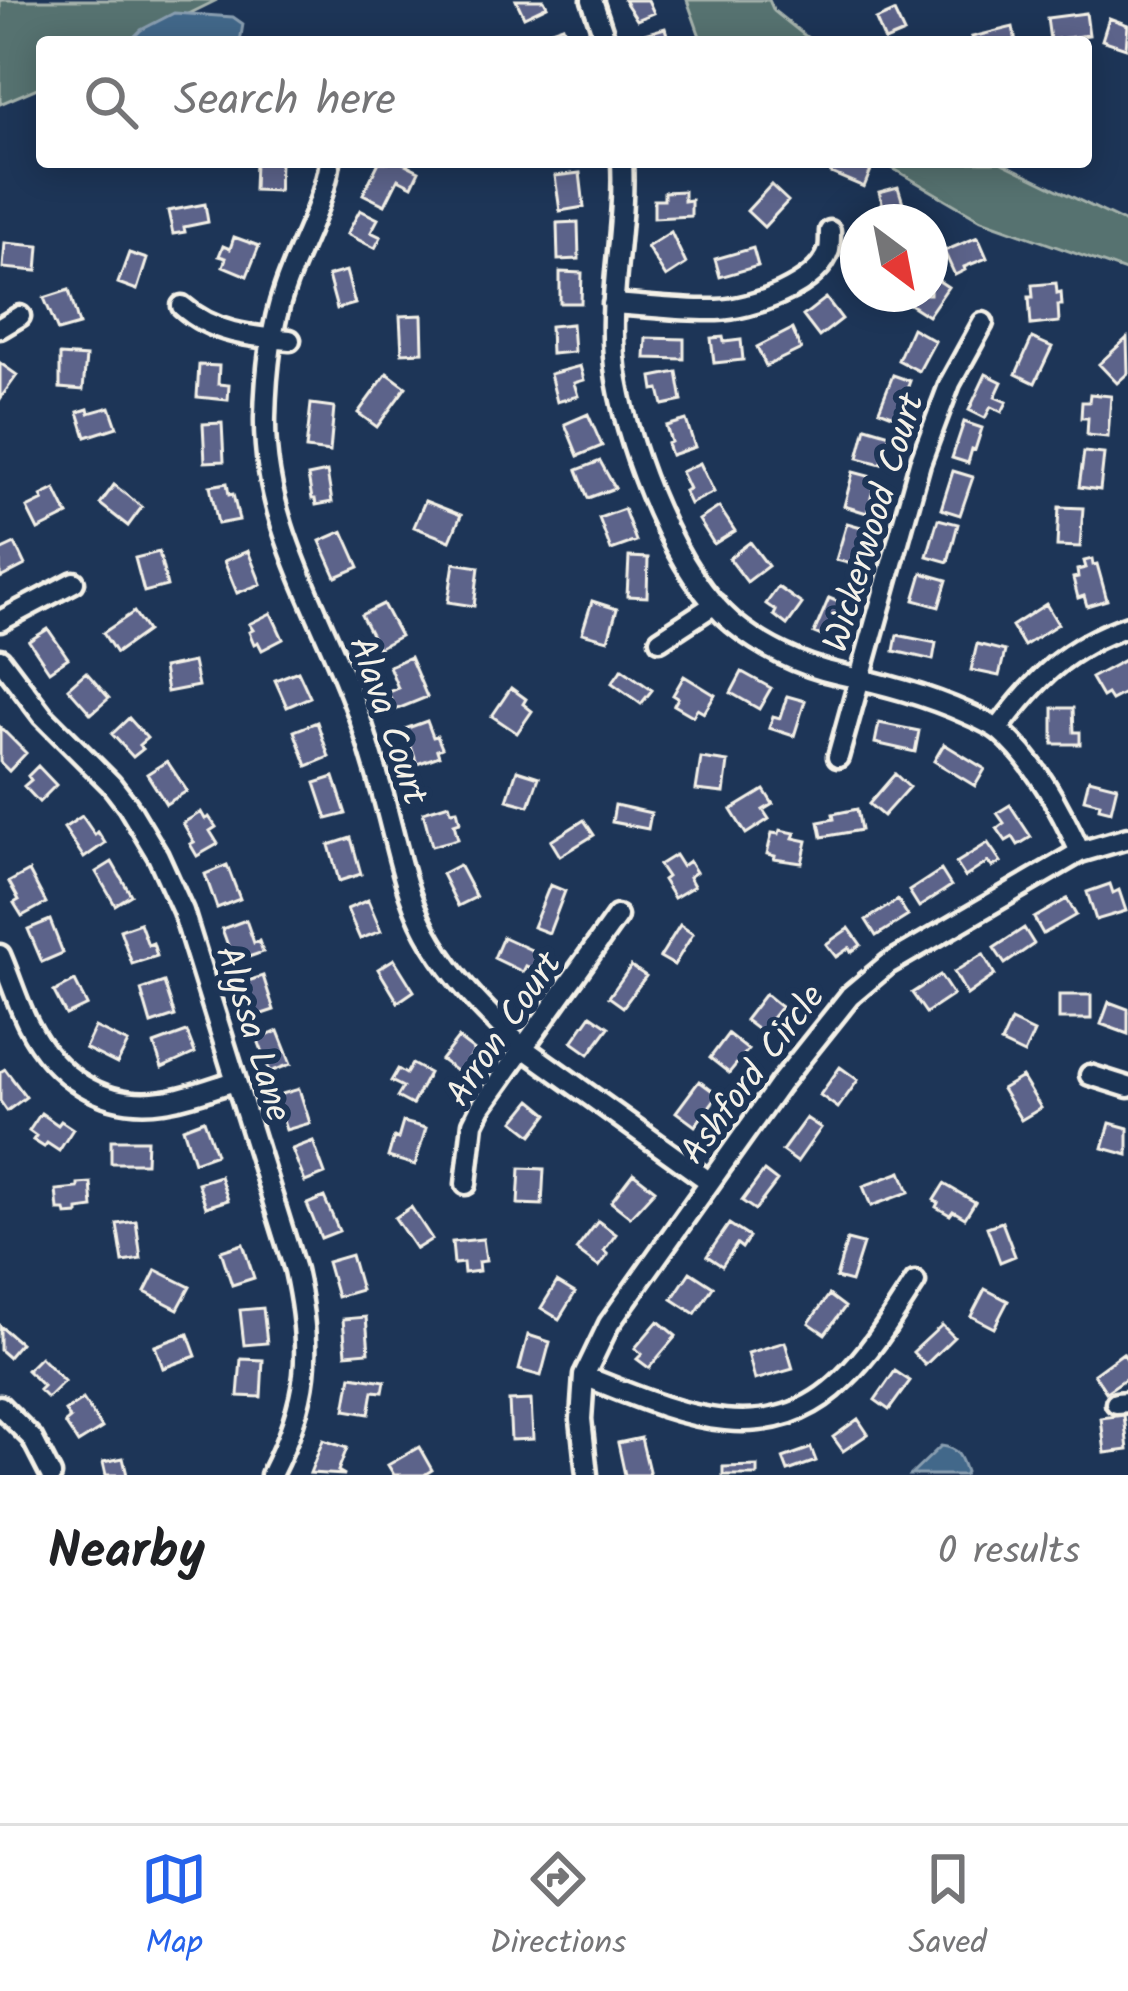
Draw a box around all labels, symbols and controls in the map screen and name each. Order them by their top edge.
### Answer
search box [36,36,1092,168]
text: Search here [174,66,396,138]
icon: search [78,69,144,135]
north arrow [840,204,948,312]
street label: Wickerwood Court [809,386,942,660]
street label: Alava Court [331,629,442,814]
street label: Alyssa Lane [198,939,305,1129]
street label: Arron Court [432,940,579,1119]
street label: Ashford Circle [667,973,841,1178]
text: Nearby [48,1513,205,1594]
text: 0 results [938,1522,1080,1584]
tab: Map [141,1846,207,1971]
tab: Directions [489,1846,626,1971]
tab: Saved [909,1846,987,1971]

